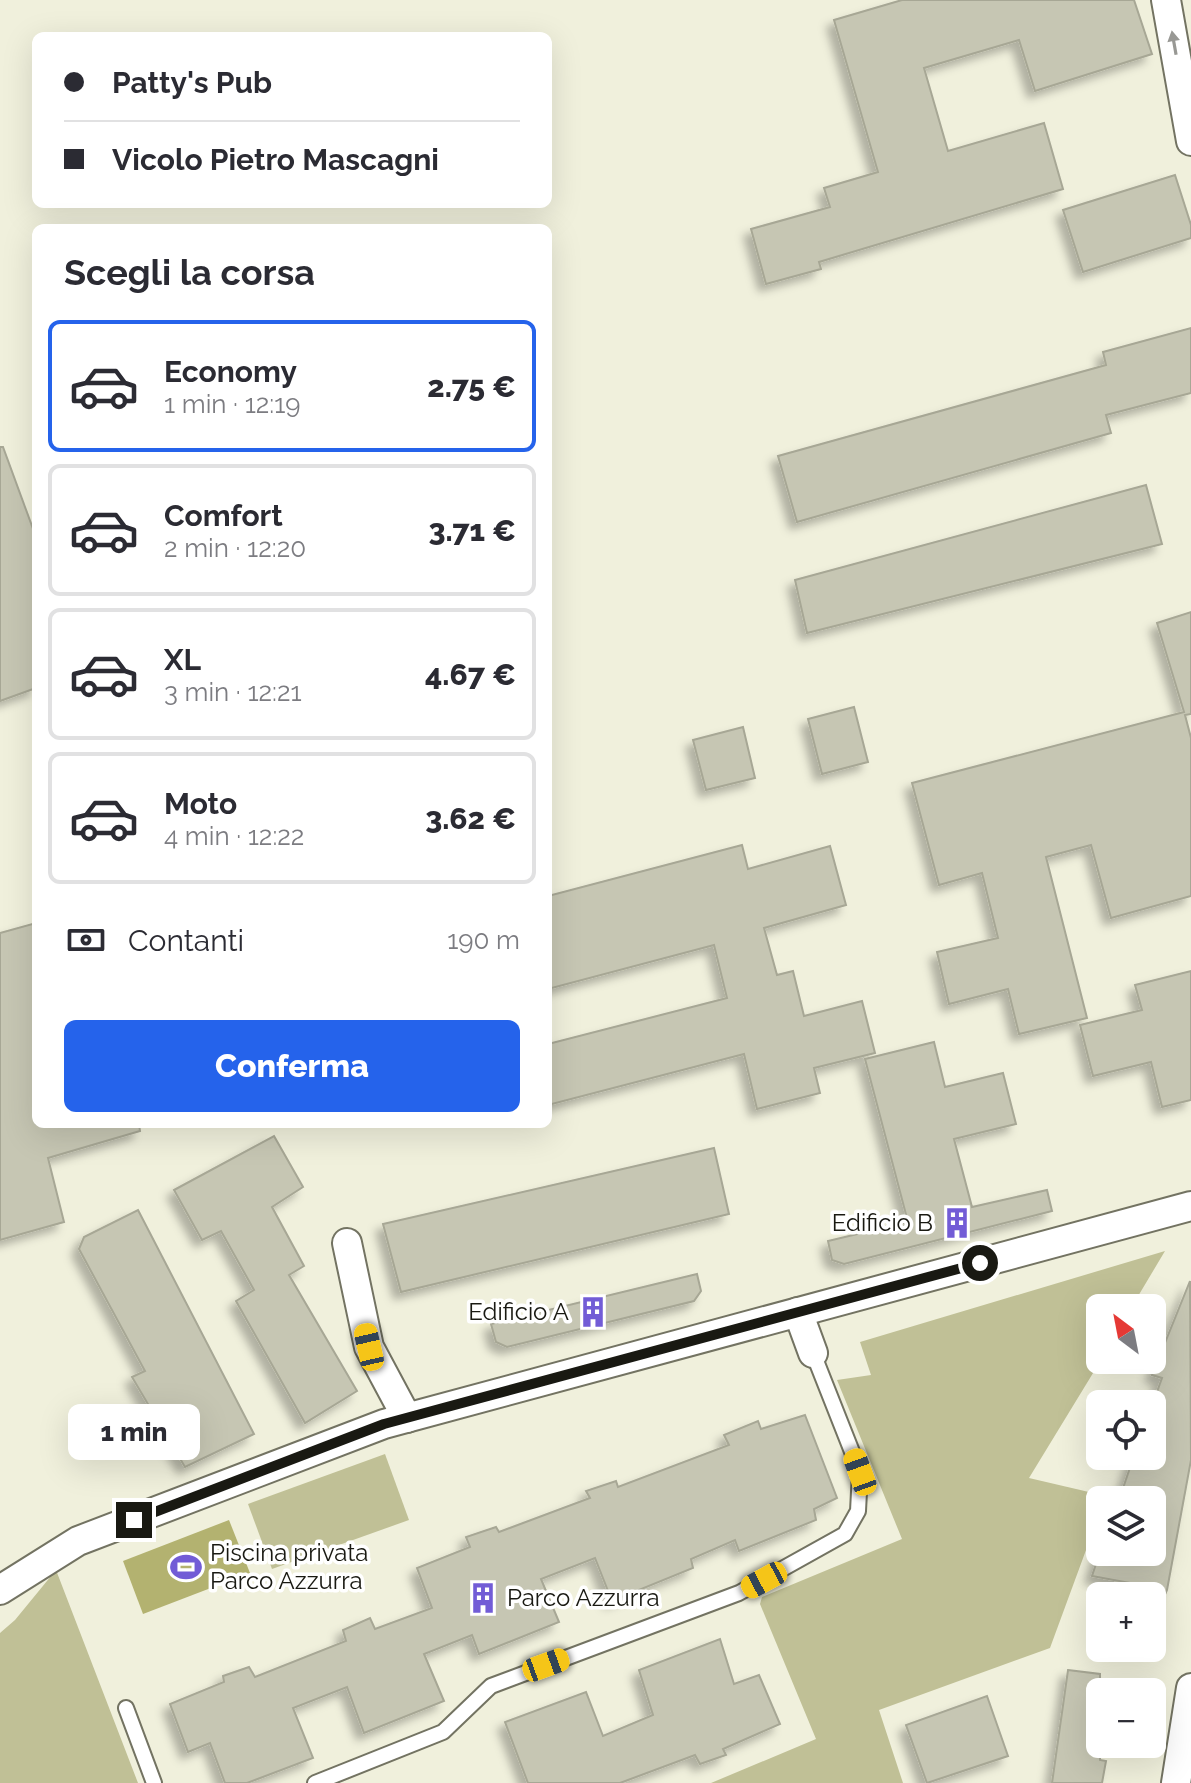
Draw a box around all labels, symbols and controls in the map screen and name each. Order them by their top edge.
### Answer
one-way arrow [1167,30,1179,55]
text: Patty's Pub [112,65,272,100]
text: Vicolo Pietro Mascagni [112,142,439,177]
text: Scegli la corsa [64,251,315,293]
icon: car [68,350,140,422]
text: Economy [164,354,297,389]
text: 2.75 € [427,369,516,404]
text: 1 min · 12:19 [164,389,301,419]
icon: car [68,494,140,566]
text: Comfort [164,498,283,533]
text: 3.71 € [428,513,516,548]
text: 2 min · 12:20 [164,533,306,563]
icon: car [68,638,140,710]
text: XL [164,642,201,677]
text: 4.67 € [425,657,516,692]
text: 3 min · 12:21 [164,677,302,707]
icon: car [68,782,140,854]
text: Moto [164,786,237,821]
text: 3.62 € [425,801,516,836]
text: 4 min · 12:22 [164,821,304,851]
icon: cash [64,918,108,962]
text: Contanti [128,923,244,958]
text: 190 m [447,925,520,955]
button: Conferma [64,1020,520,1112]
building icon: Edificio B [940,1206,974,1240]
place label: Edificio B [832,1208,933,1237]
route start [962,1245,998,1281]
north arrow [1086,1294,1166,1374]
map controls [1086,1294,1166,1758]
building icon: Edificio A [576,1295,610,1329]
place label: Edificio A [468,1297,569,1326]
car [352,1321,386,1373]
button: locate [1086,1390,1166,1470]
callout: 1 min [68,1404,200,1460]
text: 1 min [101,1417,167,1447]
car [841,1445,879,1499]
button: layers [1086,1486,1166,1566]
route end [116,1502,152,1538]
place label: Piscina privata Parco Azzurra [210,1538,368,1595]
sports icon: Piscina privata Parco Azzurra [169,1550,203,1584]
car [737,1558,791,1602]
building icon: Parco Azzurra [466,1581,500,1615]
button: + [1086,1582,1166,1662]
place label: Parco Azzurra [507,1583,660,1612]
car [519,1646,573,1684]
button: − [1086,1678,1166,1758]

